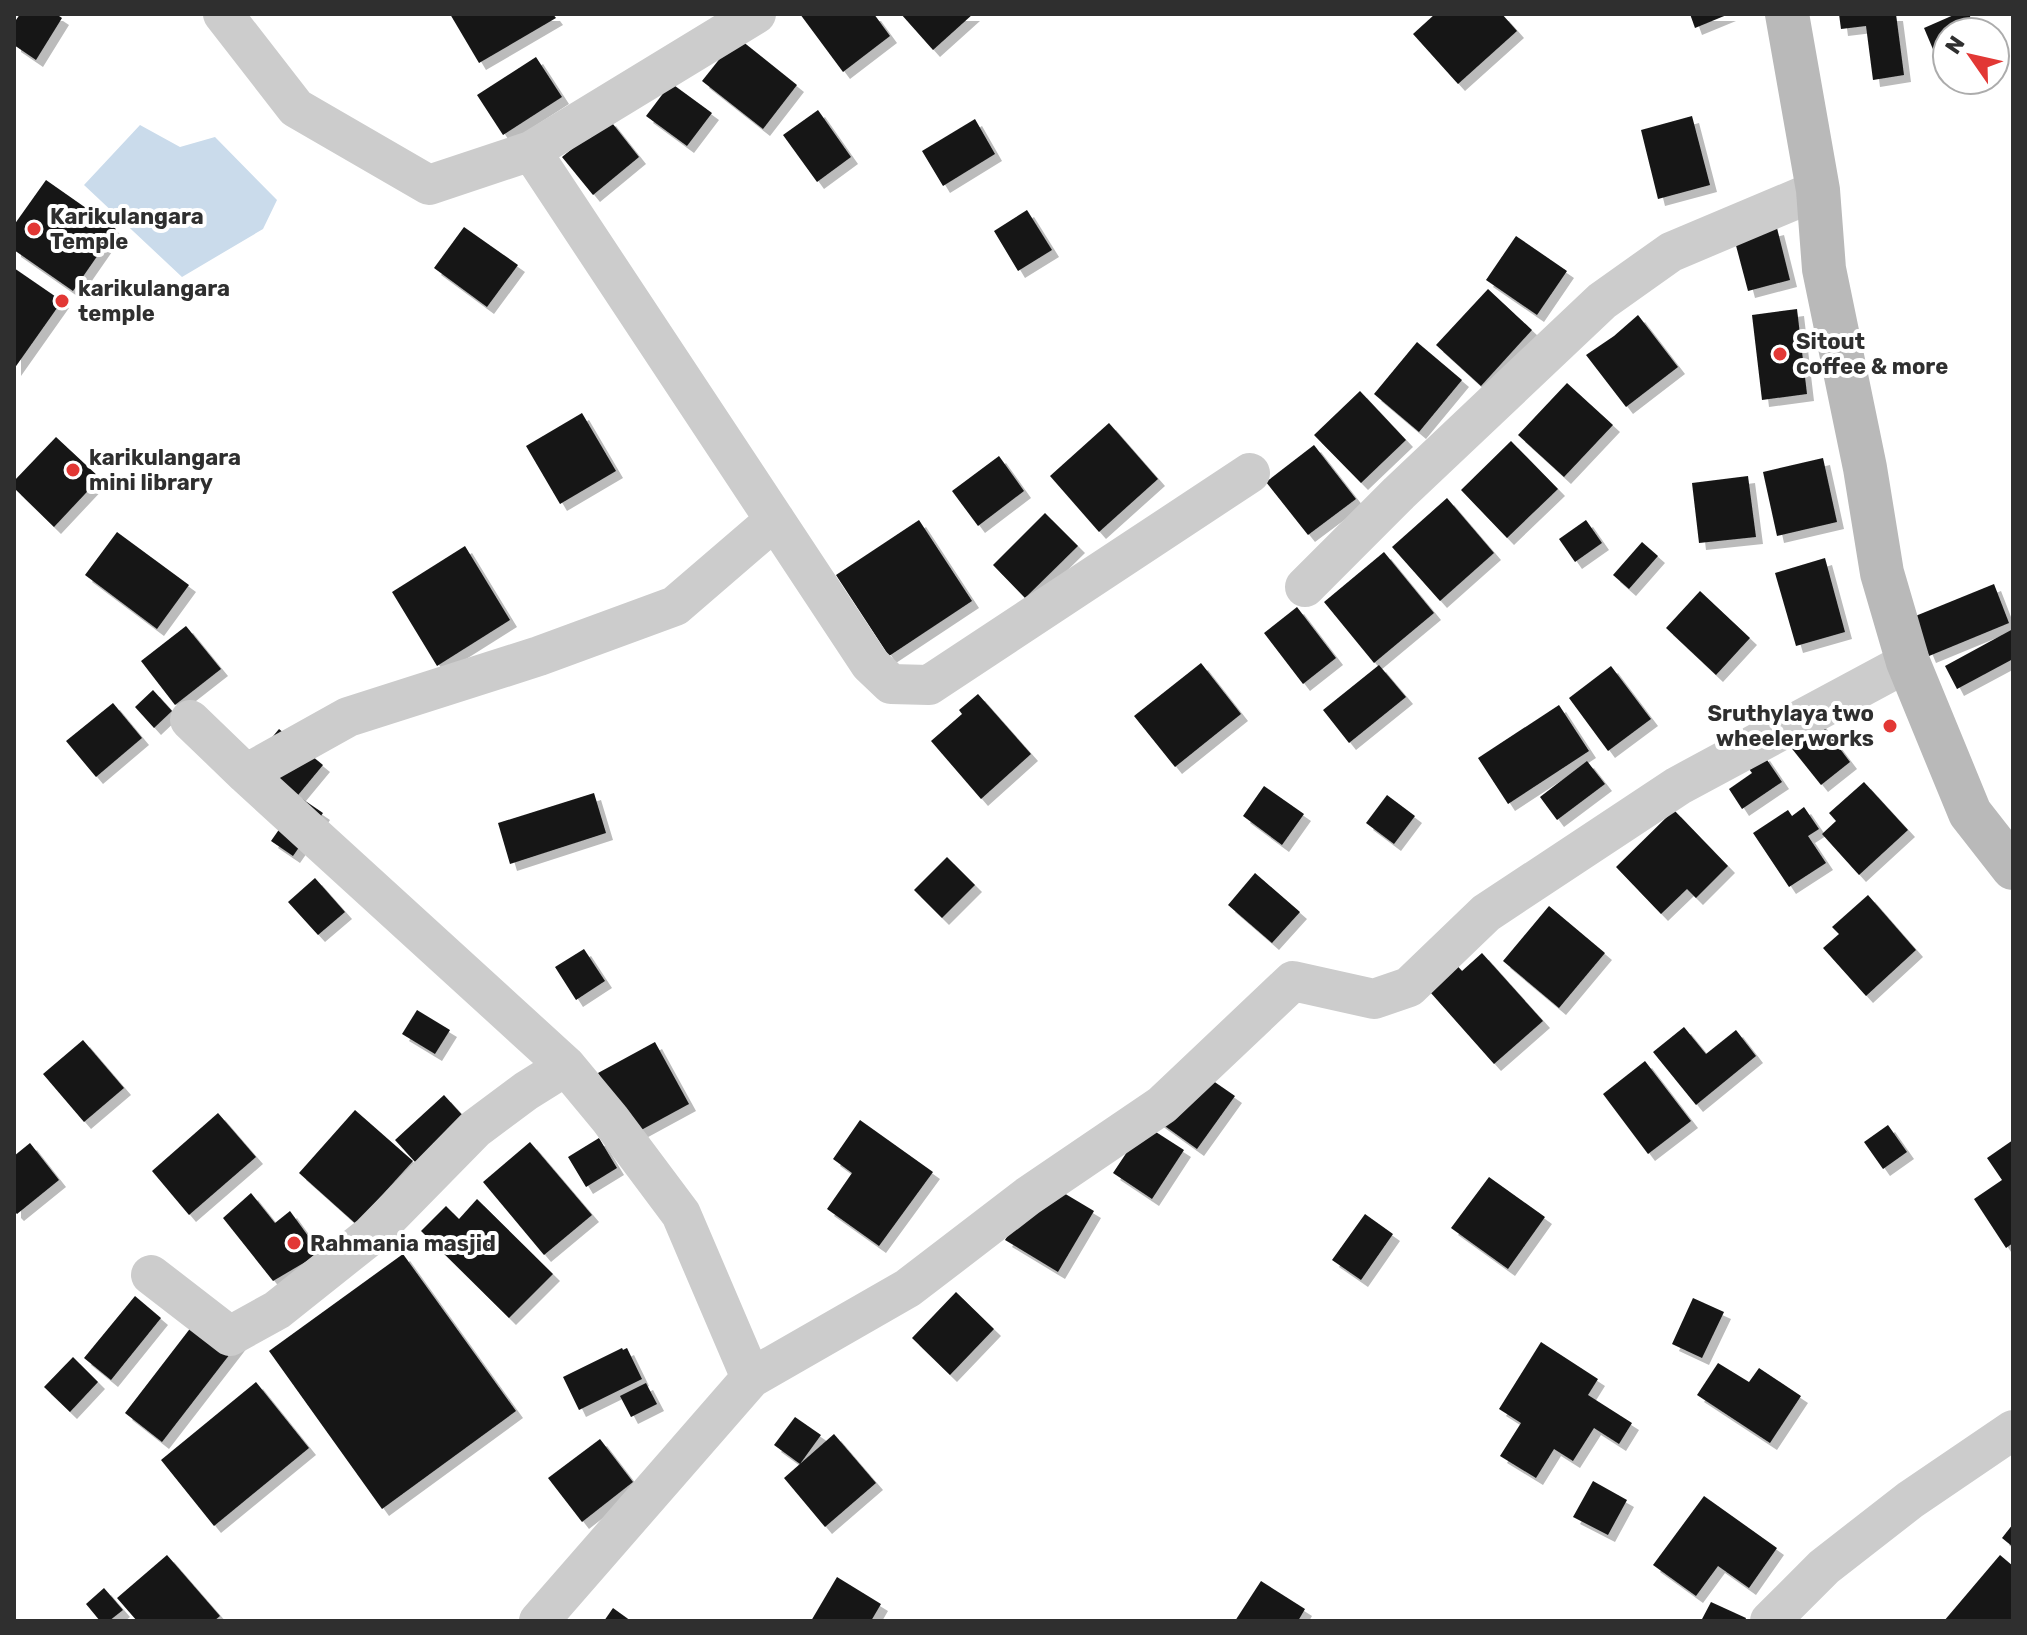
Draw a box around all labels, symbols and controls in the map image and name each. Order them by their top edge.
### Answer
north arrow [1931,16,2011,96]
text: N [1939,31,1970,59]
place label: Karikulangara Temple [50,203,204,255]
marker: Karikulangara Temple [25,220,43,238]
place label: karikulangara temple [78,275,230,327]
marker: karikulangara temple [53,292,71,310]
place label: Sitout coffee & more [1796,328,1948,380]
marker: Sitout coffee & more [1771,345,1789,363]
place label: karikulangara mini library [89,444,241,496]
marker: karikulangara mini library [64,461,82,479]
place label: Sruthylaya two wheeler works [1707,700,1874,752]
marker: Sruthylaya two wheeler works [1881,717,1899,735]
place label: Rahmania masjid [310,1230,496,1257]
marker: Rahmania masjid [285,1234,303,1252]

